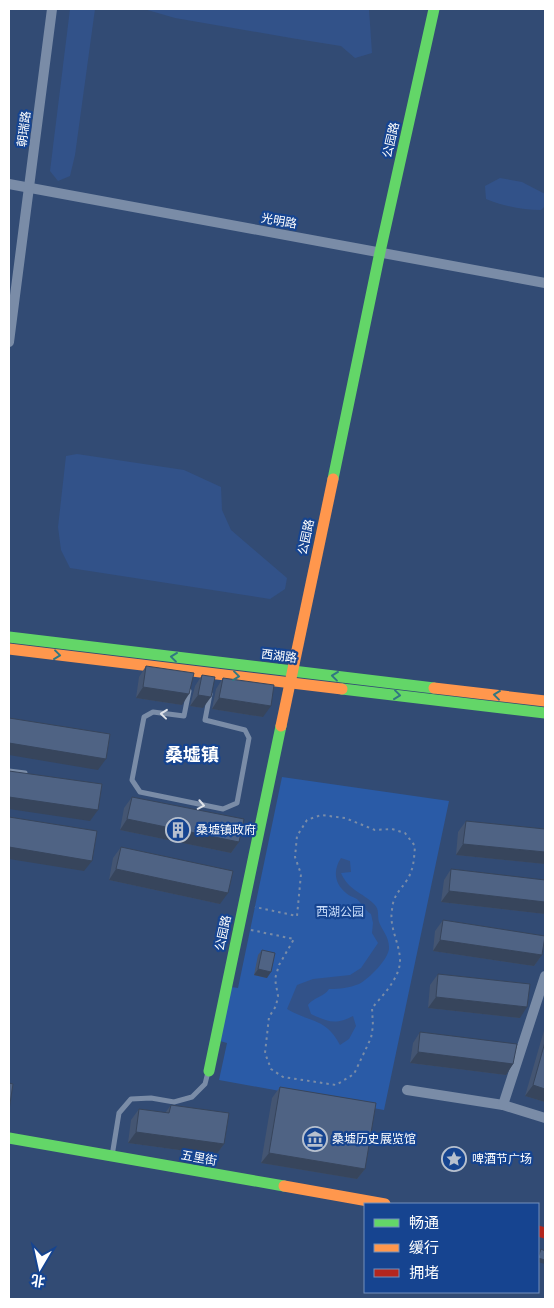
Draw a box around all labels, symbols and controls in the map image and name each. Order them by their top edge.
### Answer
street label: 朝瑞路 [15,110,33,148]
street label: 公园路 [380,121,402,159]
street label: 光明路 [260,211,298,231]
street label: 公园路 [295,518,317,556]
street label: 西湖路 [260,647,298,665]
one-way arrow [53,649,61,660]
one-way arrow [170,652,178,663]
one-way arrow [232,670,240,681]
one-way arrow [331,671,339,682]
one-way arrow [394,689,402,700]
one-way arrow [493,690,501,701]
one-way arrow [160,709,168,720]
district label: 桑墟镇 [165,744,219,765]
one-way arrow [197,799,206,809]
building icon: 桑墟镇政府 [165,817,191,843]
place label: 桑墟镇政府 [196,823,256,837]
park label: 西湖公园 [316,905,364,919]
street label: 公园路 [212,914,234,952]
museum icon: 桑墟历史展览馆 [302,1126,328,1152]
place label: 桑墟历史展览馆 [332,1132,416,1146]
place icon: 啤酒节广场 [441,1146,467,1172]
street label: 五里街 [180,1148,218,1168]
place label: 啤酒节广场 [472,1152,532,1166]
legend [364,1203,539,1293]
text: 畅通 [409,1214,439,1231]
text: 缓行 [409,1239,439,1256]
north arrow [15,1243,65,1293]
text: 拥堵 [409,1264,439,1281]
text: 北 [30,1272,46,1290]

